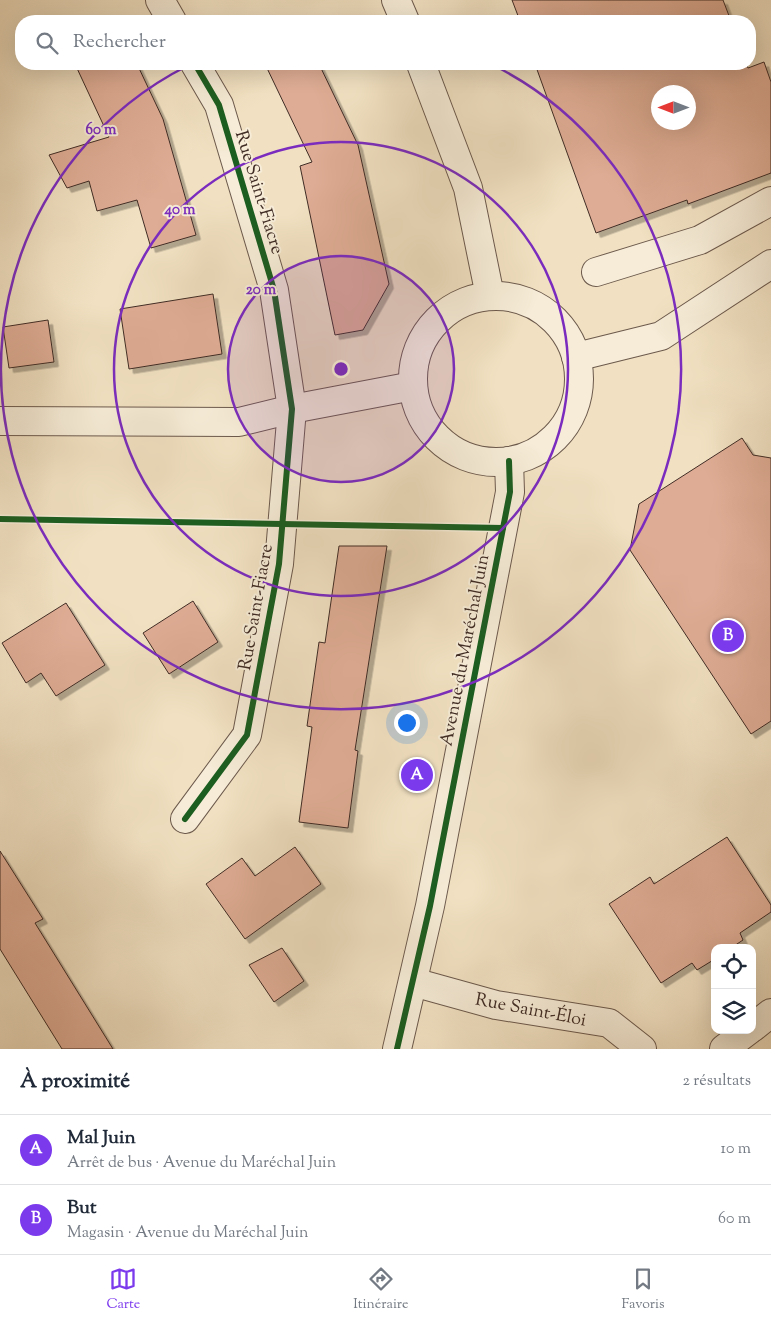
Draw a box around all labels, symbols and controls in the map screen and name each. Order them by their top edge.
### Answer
search box [15,15,756,70]
icon: search [33,29,61,57]
text: Rechercher [73,29,166,56]
north arrow [651,85,696,130]
text: 60 m [86,120,117,141]
street label: Rue Saint-Fiacre [227,128,289,258]
text: 40 m [164,200,196,221]
text: 20 m [246,280,277,301]
centre of rings [332,360,350,378]
street label: Rue Saint-Fiacre [233,542,281,673]
street label: Avenue du Maréchal Juin [435,552,497,749]
pin: B [712,617,744,655]
your location [394,710,420,736]
pin: A [401,756,433,794]
map controls [711,944,756,1034]
button: locate [711,944,756,989]
street label: Rue Saint-Éloi [473,987,588,1034]
button: layers [711,989,756,1034]
text: À proximité [20,1067,130,1097]
text: 2 résultats [682,1070,751,1093]
text: Mal Juin [67,1125,136,1152]
text: A [30,1138,43,1161]
text: 10 m [721,1138,751,1161]
text: Arrêt de bus · Avenue du Maréchal Juin [67,1152,336,1175]
text: But [67,1195,96,1222]
text: B [31,1208,41,1231]
text: 60 m [718,1208,751,1231]
text: Magasin · Avenue du Maréchal Juin [67,1222,309,1245]
tab: Carte [106,1265,140,1315]
tab: Itinéraire [353,1265,409,1315]
tab: Favoris [621,1265,665,1315]

